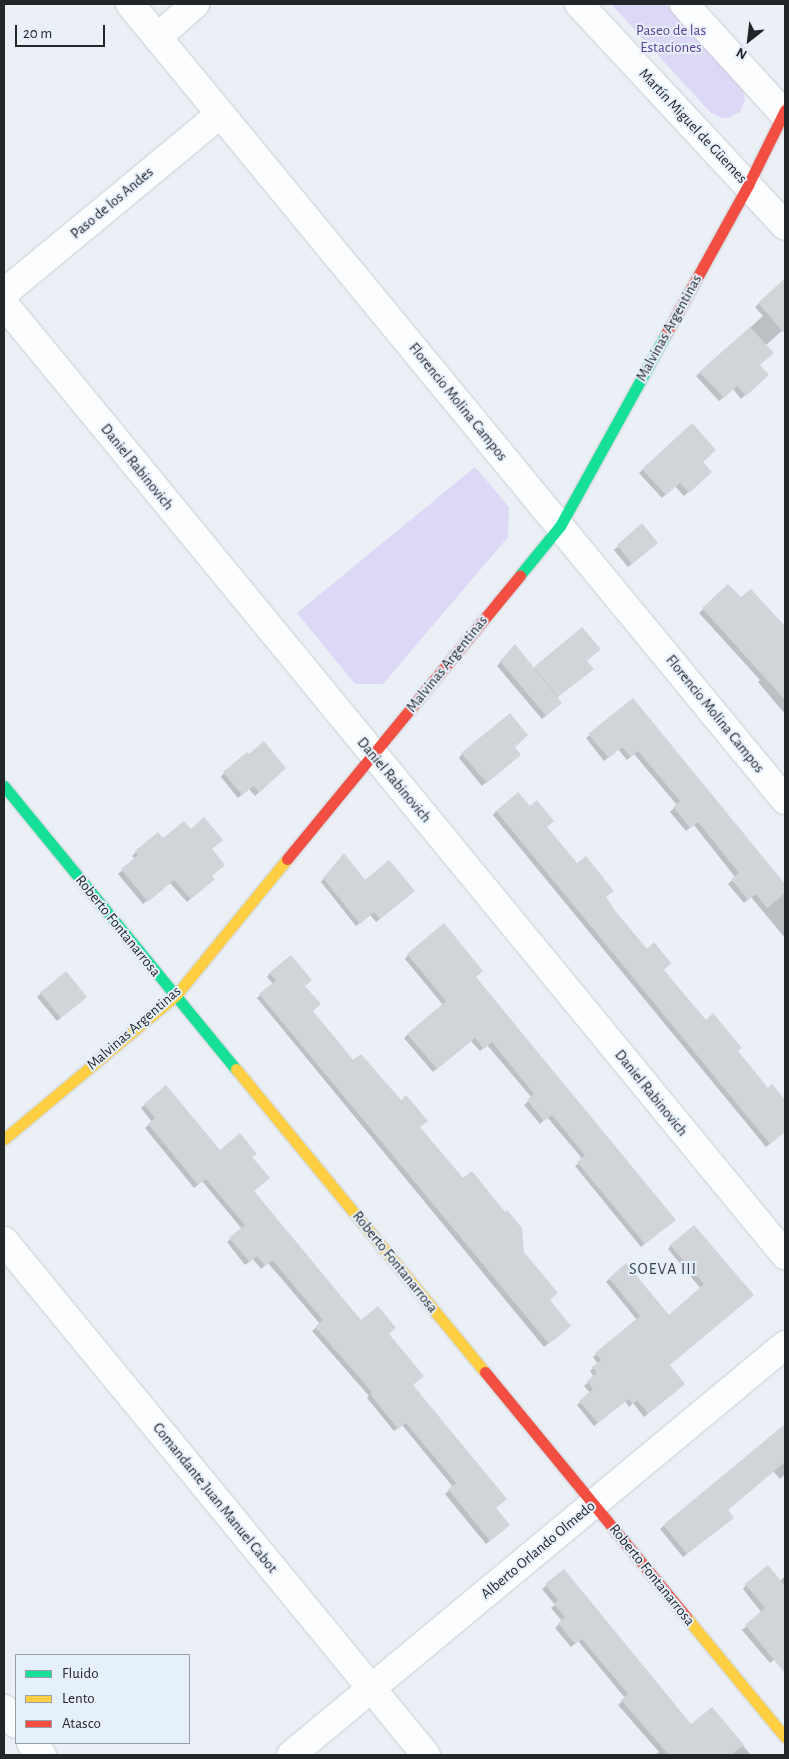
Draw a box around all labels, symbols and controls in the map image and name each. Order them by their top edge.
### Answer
scale bar [18,15,108,47]
north arrow [724,15,774,65]
park label: Paseo de las Estaciones [636,21,706,56]
text: 20 m [23,26,52,41]
text: N [734,45,749,62]
street label: Martín Miguel de Güemes [635,65,751,187]
street label: Paso de los Andes [67,163,157,243]
street label: Malvinas Argentinas [632,272,706,384]
street label: Florencio Molina Campos [405,339,511,465]
street label: Daniel Rabinovich [97,420,177,514]
street label: Malvinas Argentinas [403,612,491,716]
street label: Florencio Molina Campos [662,651,768,777]
street label: Daniel Rabinovich [353,734,435,826]
street label: Roberto Fontanarrosa [71,872,165,980]
street label: Malvinas Argentinas [83,982,185,1074]
street label: Daniel Rabinovich [611,1046,691,1140]
street label: Roberto Fontanarrosa [348,1208,442,1316]
district label: SOEVA III [628,1259,698,1279]
street label: Comandante Juan Manuel Cabot [149,1419,281,1577]
street label: Alberto Orlando Olmedo [477,1497,599,1603]
street label: Roberto Fontanarrosa [605,1521,699,1629]
legend [15,1654,190,1744]
text: Fluido [62,1666,99,1681]
text: Lento [62,1691,95,1706]
text: Atasco [62,1716,101,1731]

